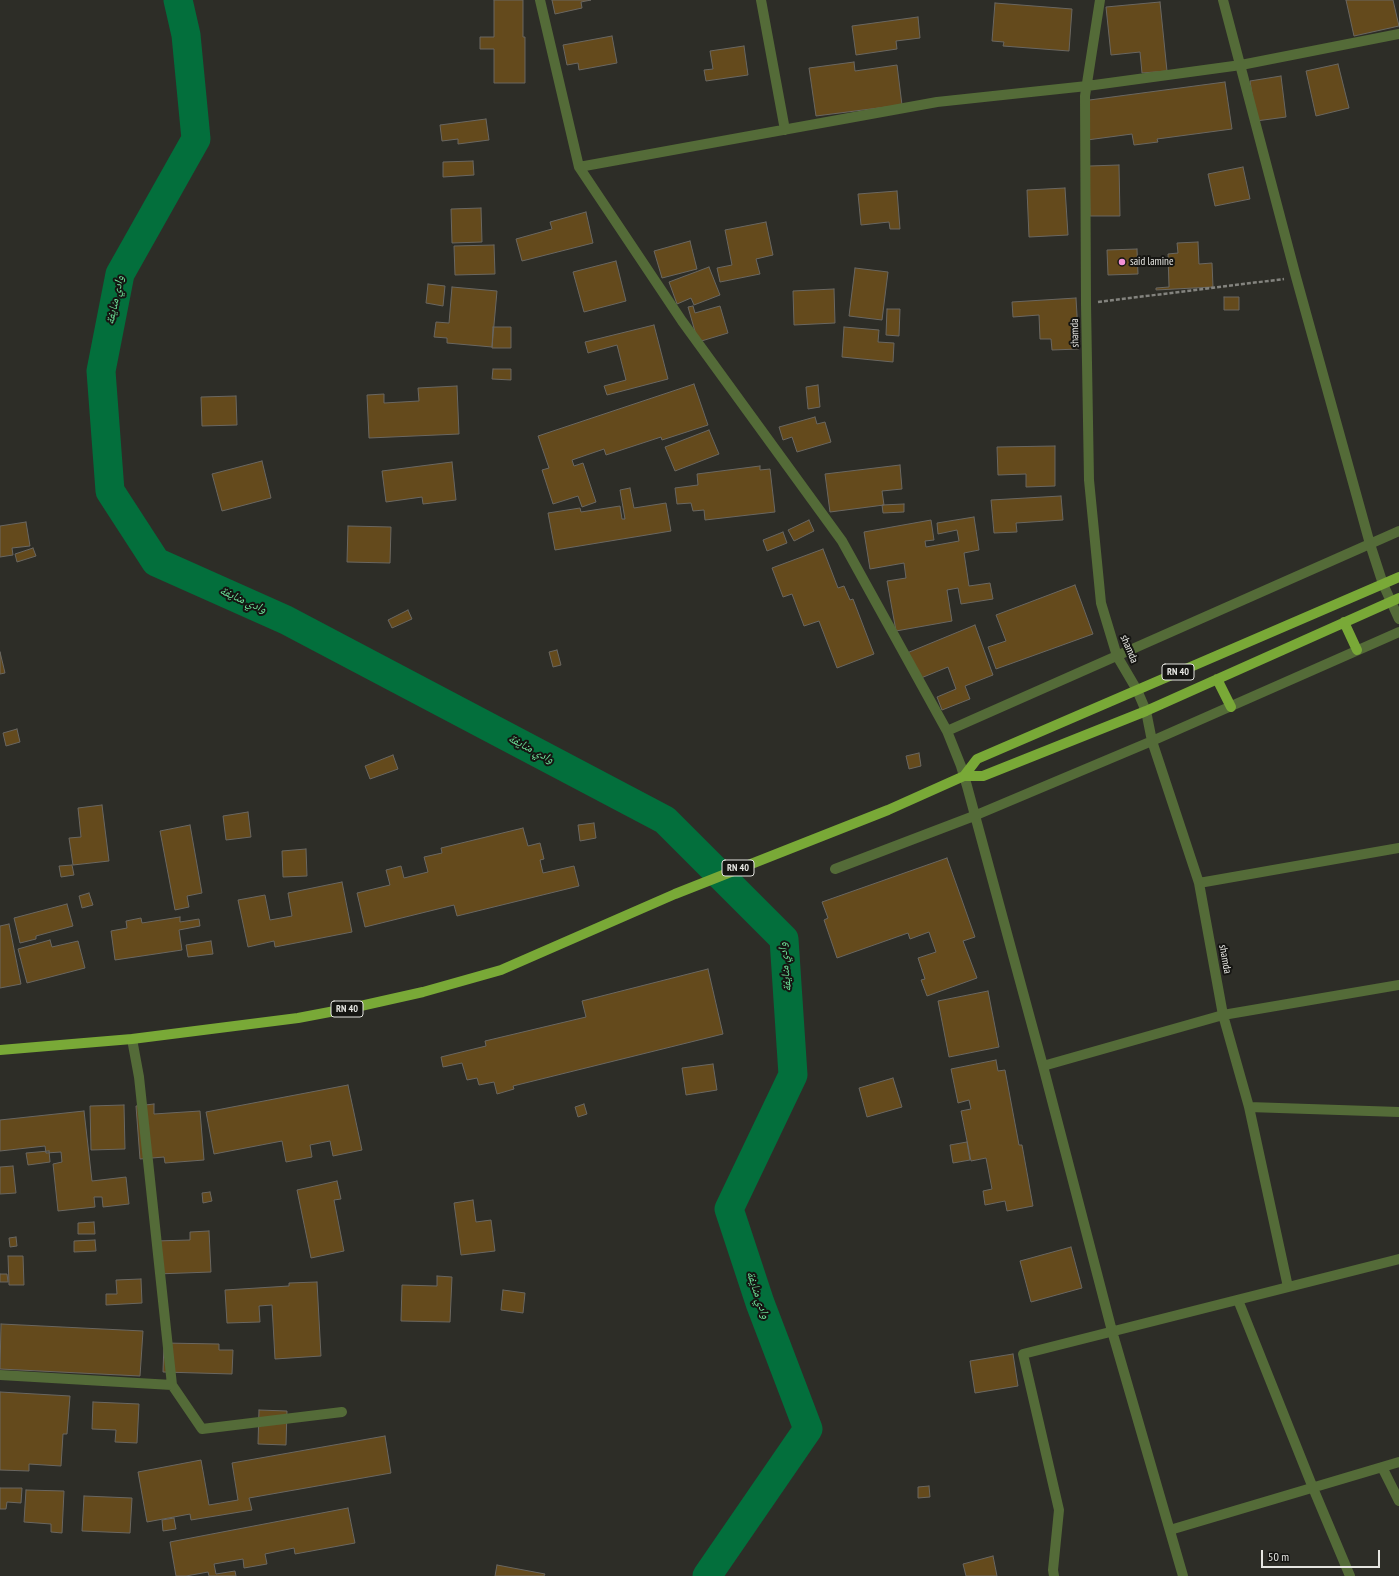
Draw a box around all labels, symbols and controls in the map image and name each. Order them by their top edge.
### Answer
place label: said lamine [1130,255,1173,269]
marker: said lamine [1117,257,1127,267]
water label: وادي منايفة [103,274,127,326]
street label: shamda [1068,318,1082,348]
water label: وادي منايفة [217,583,269,617]
street label: shamda [1117,633,1141,665]
road number: RN 40 [1162,664,1194,680]
water label: وادي منايفة [506,731,556,767]
road number: RN 40 [722,860,754,876]
water label: وادي منايفة [775,942,795,992]
street label: shamda [1216,943,1234,975]
road number: RN 40 [331,1001,363,1017]
water label: وادي منايفة [743,1269,773,1321]
scale bar [1263,1542,1382,1568]
text: 50 m [1268,1549,1289,1564]

